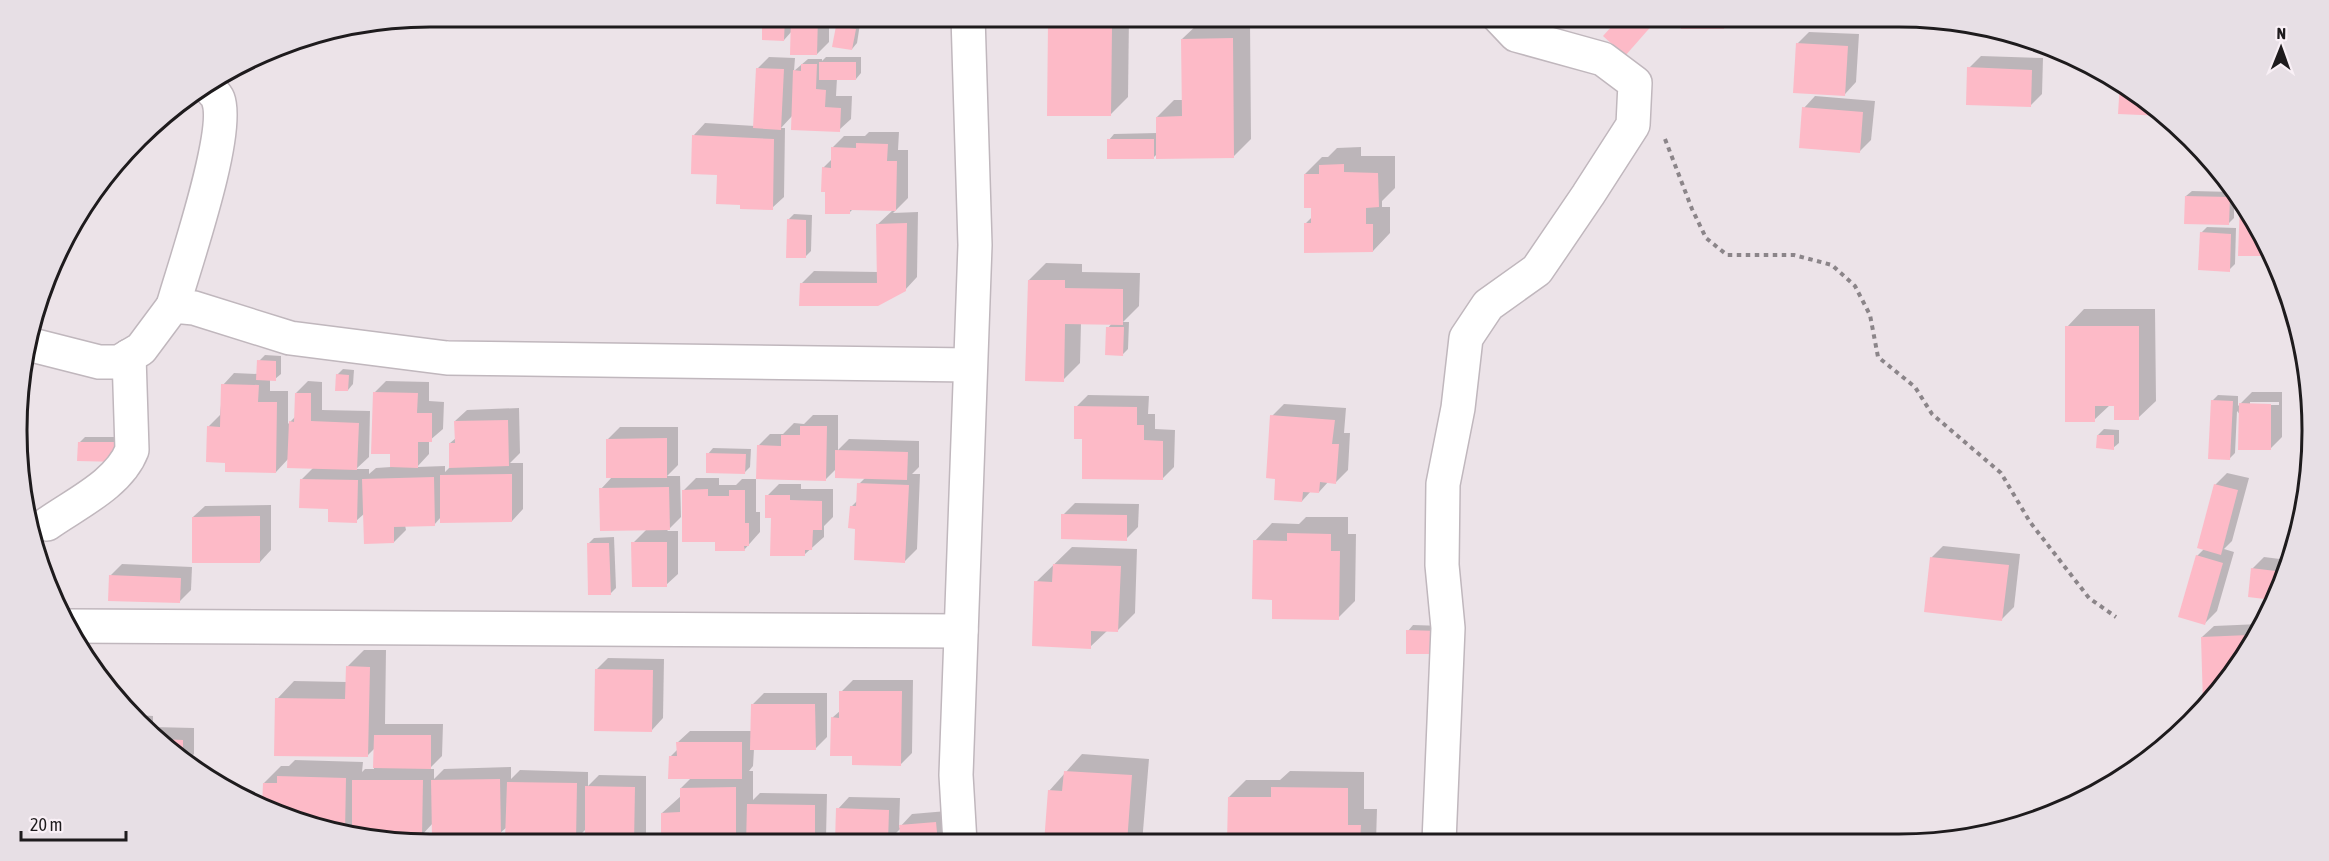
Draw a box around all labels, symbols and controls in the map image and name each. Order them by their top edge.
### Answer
north arrow [2251,18,2311,78]
text: N [2276,24,2286,42]
scale bar [21,804,126,842]
text: 20 m [30,814,62,835]

